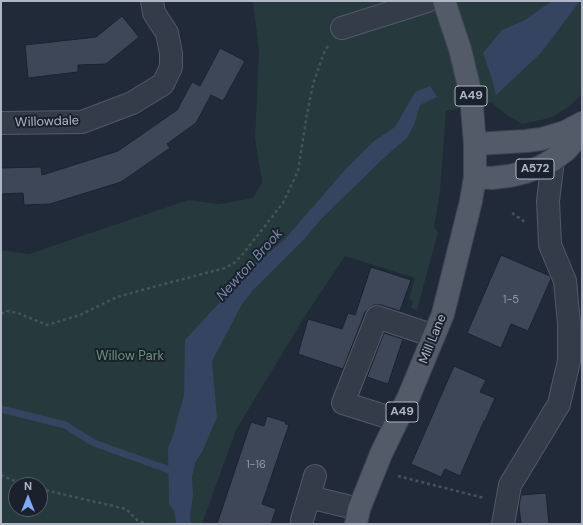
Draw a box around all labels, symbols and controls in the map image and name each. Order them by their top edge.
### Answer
road number: A49 [455,86,487,106]
street label: Willowdale [15,113,79,131]
road number: A572 [516,159,554,179]
water label: Newton Brook [213,226,287,304]
house number: 1-5 [503,293,519,307]
street label: Mill Lane [416,312,450,366]
park label: Willow Park [96,349,164,365]
road number: A49 [386,402,418,422]
house number: 1-16 [246,458,266,472]
north arrow [8,477,48,517]
text: N [24,479,32,493]

